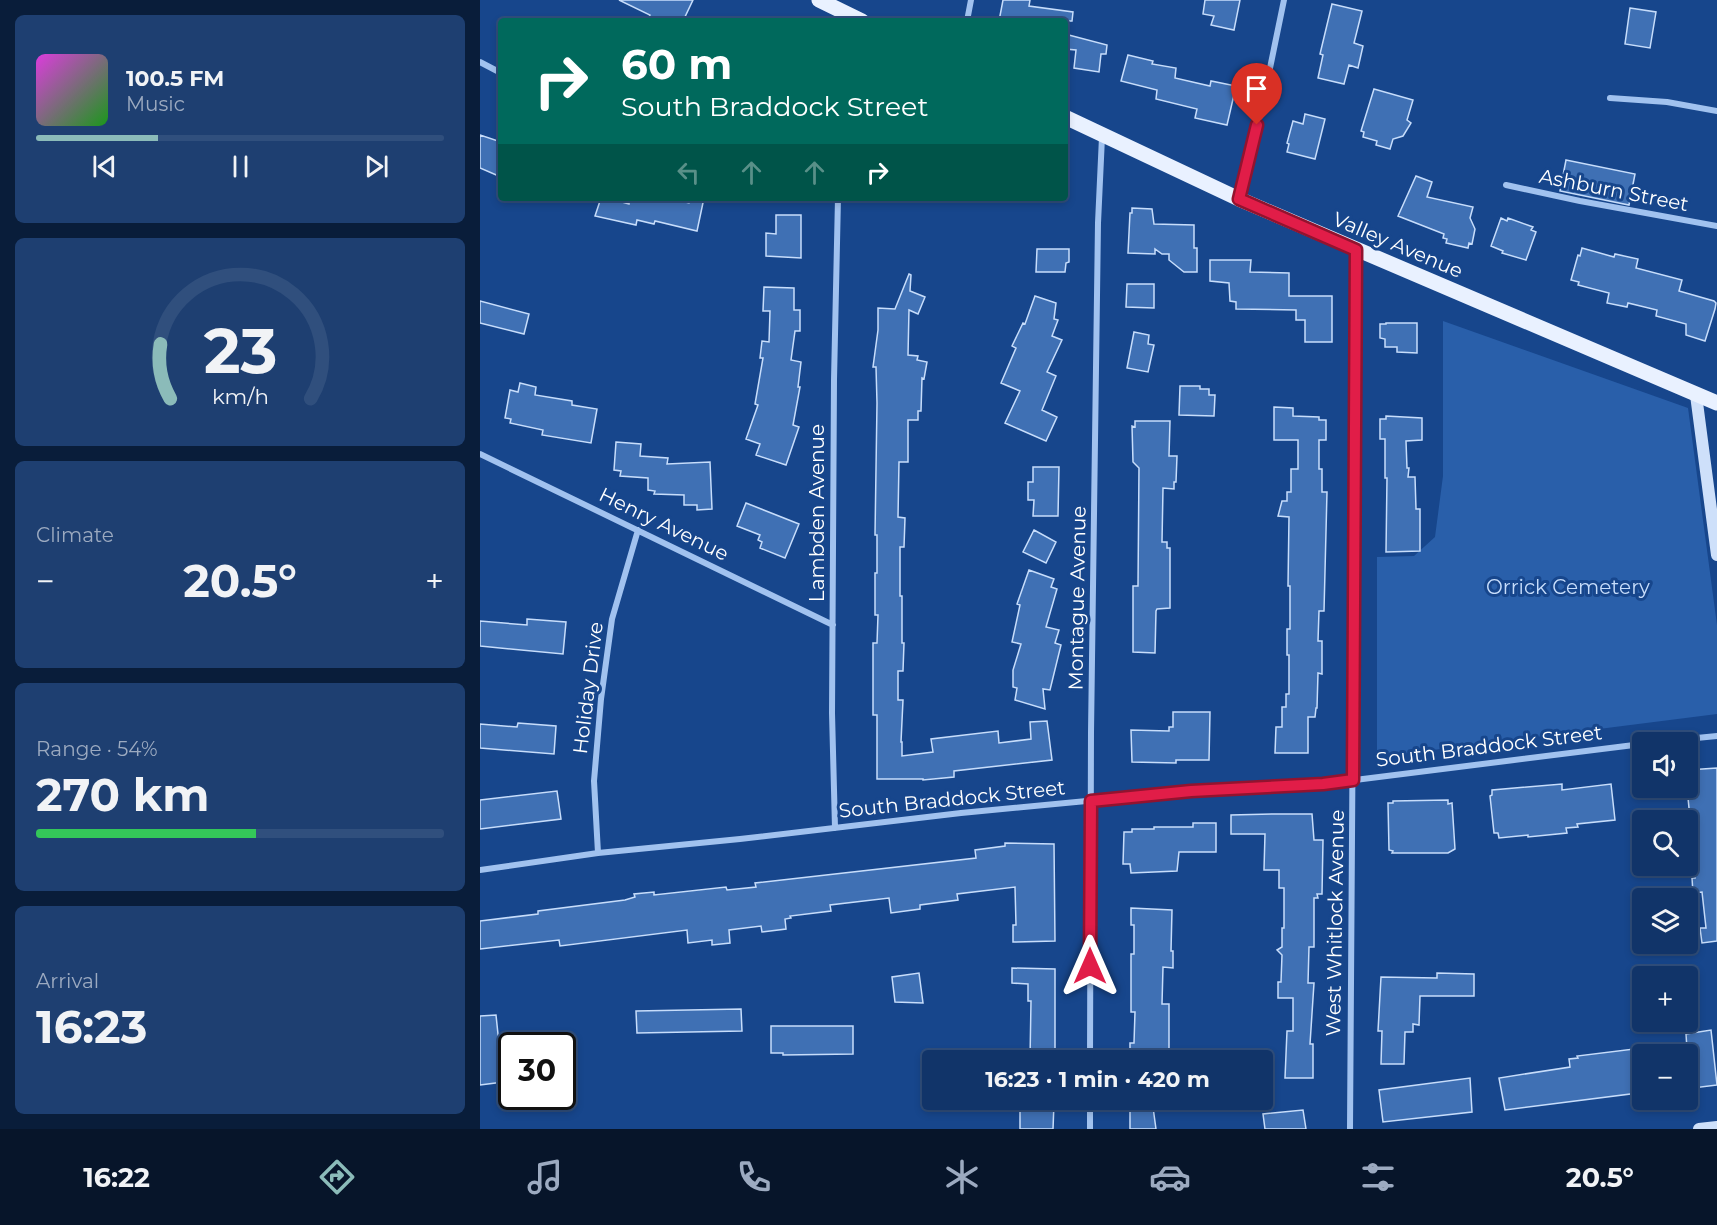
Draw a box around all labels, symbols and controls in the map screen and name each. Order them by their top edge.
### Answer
text: 60 m [621,38,732,90]
icon: right [522,42,600,120]
pin [1231,63,1282,125]
text: 100.5 FM [126,65,224,92]
icon: arrive [1240,72,1273,105]
text: South Braddock Street [621,90,928,123]
text: Music [126,92,185,116]
icon: previous [88,150,121,183]
icon: pause [224,150,257,183]
icon: next [360,150,393,183]
icon: left [672,156,705,189]
icon: ahead [735,156,768,189]
icon: ahead [798,156,831,189]
icon: right [861,156,894,189]
street label: Ashburn Street [1537,164,1691,216]
street label: Valley Avenue [1329,207,1467,283]
text: 23 [203,313,277,389]
text: km/h [211,383,269,409]
street label: Lambden Avenue [805,424,829,602]
street label: Henry Avenue [595,482,733,566]
street label: Montague Avenue [1063,505,1091,691]
text: Climate [36,523,114,547]
text: 20.5° [183,553,297,608]
text: − [36,561,55,601]
text: + [425,561,444,601]
park label: Orrick Cemetery [1486,575,1650,599]
street label: Holiday Drive [568,621,608,755]
street label: South Braddock Street [1375,720,1603,772]
map controls [1632,732,1698,1110]
button: sound [1632,732,1698,798]
text: Range · 54% [36,737,158,761]
text: 270 km [36,767,209,822]
street label: South Braddock Street [838,775,1066,823]
street label: West Whitlock Avenue [1321,809,1349,1037]
button: search [1632,810,1698,876]
button: layers [1632,888,1698,954]
position arrow [1058,934,1122,998]
button: + [1632,966,1698,1032]
text: Arrival [36,969,99,993]
text: 16:23 [36,999,147,1054]
speed limit sign: 30 [498,1032,576,1110]
button: − [1632,1044,1698,1110]
text: 16:23 · 1 min · 420 m [985,1066,1210,1093]
icon: directions [316,1156,358,1198]
icon: music [524,1156,566,1198]
icon: phone [733,1156,775,1198]
icon: climate [941,1156,983,1198]
icon: car [1149,1156,1191,1198]
icon: filters [1357,1156,1399,1198]
text: 16:22 [83,1161,150,1194]
text: 20.5° [1566,1161,1634,1194]

